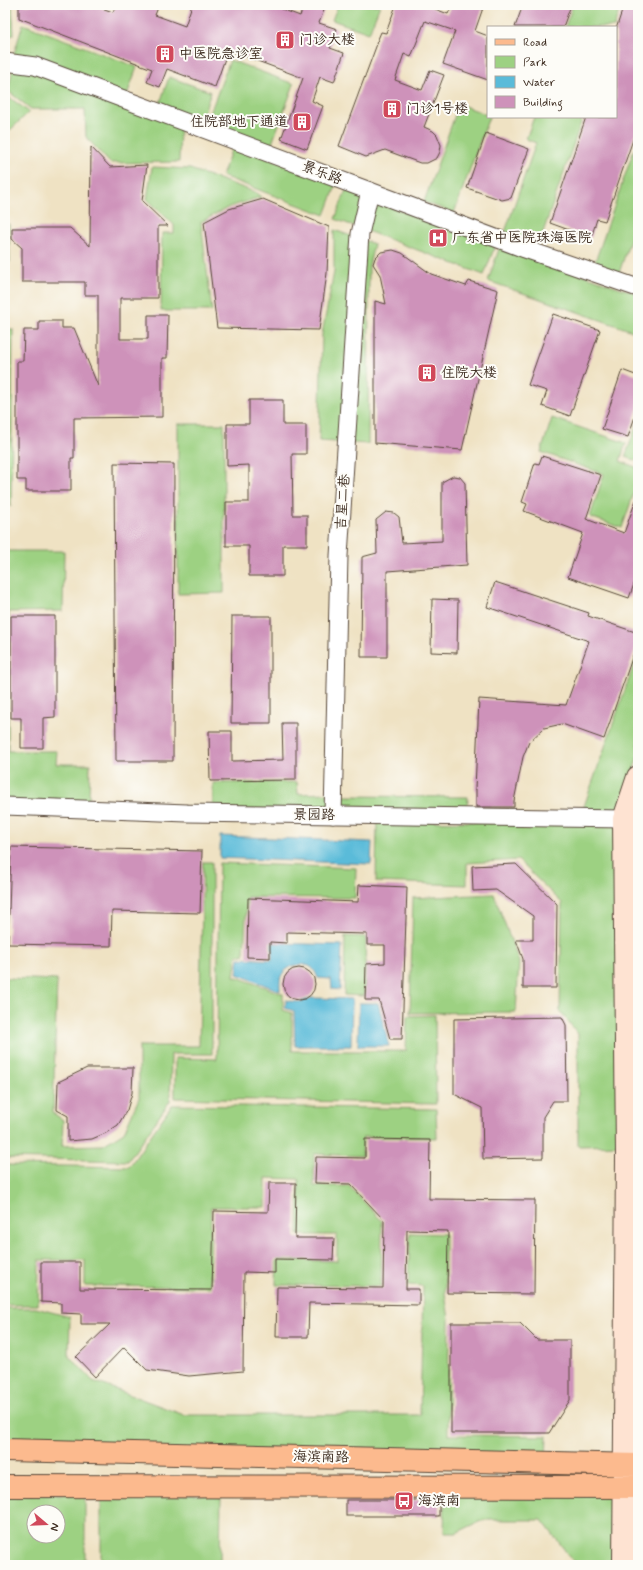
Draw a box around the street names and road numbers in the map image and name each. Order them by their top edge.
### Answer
street label: 景乐路 [299,157,345,189]
street label: 吉星二巷 [332,472,354,531]
street label: 景园路 [293,806,335,824]
street label: 海滨南路 [293,1448,349,1466]

